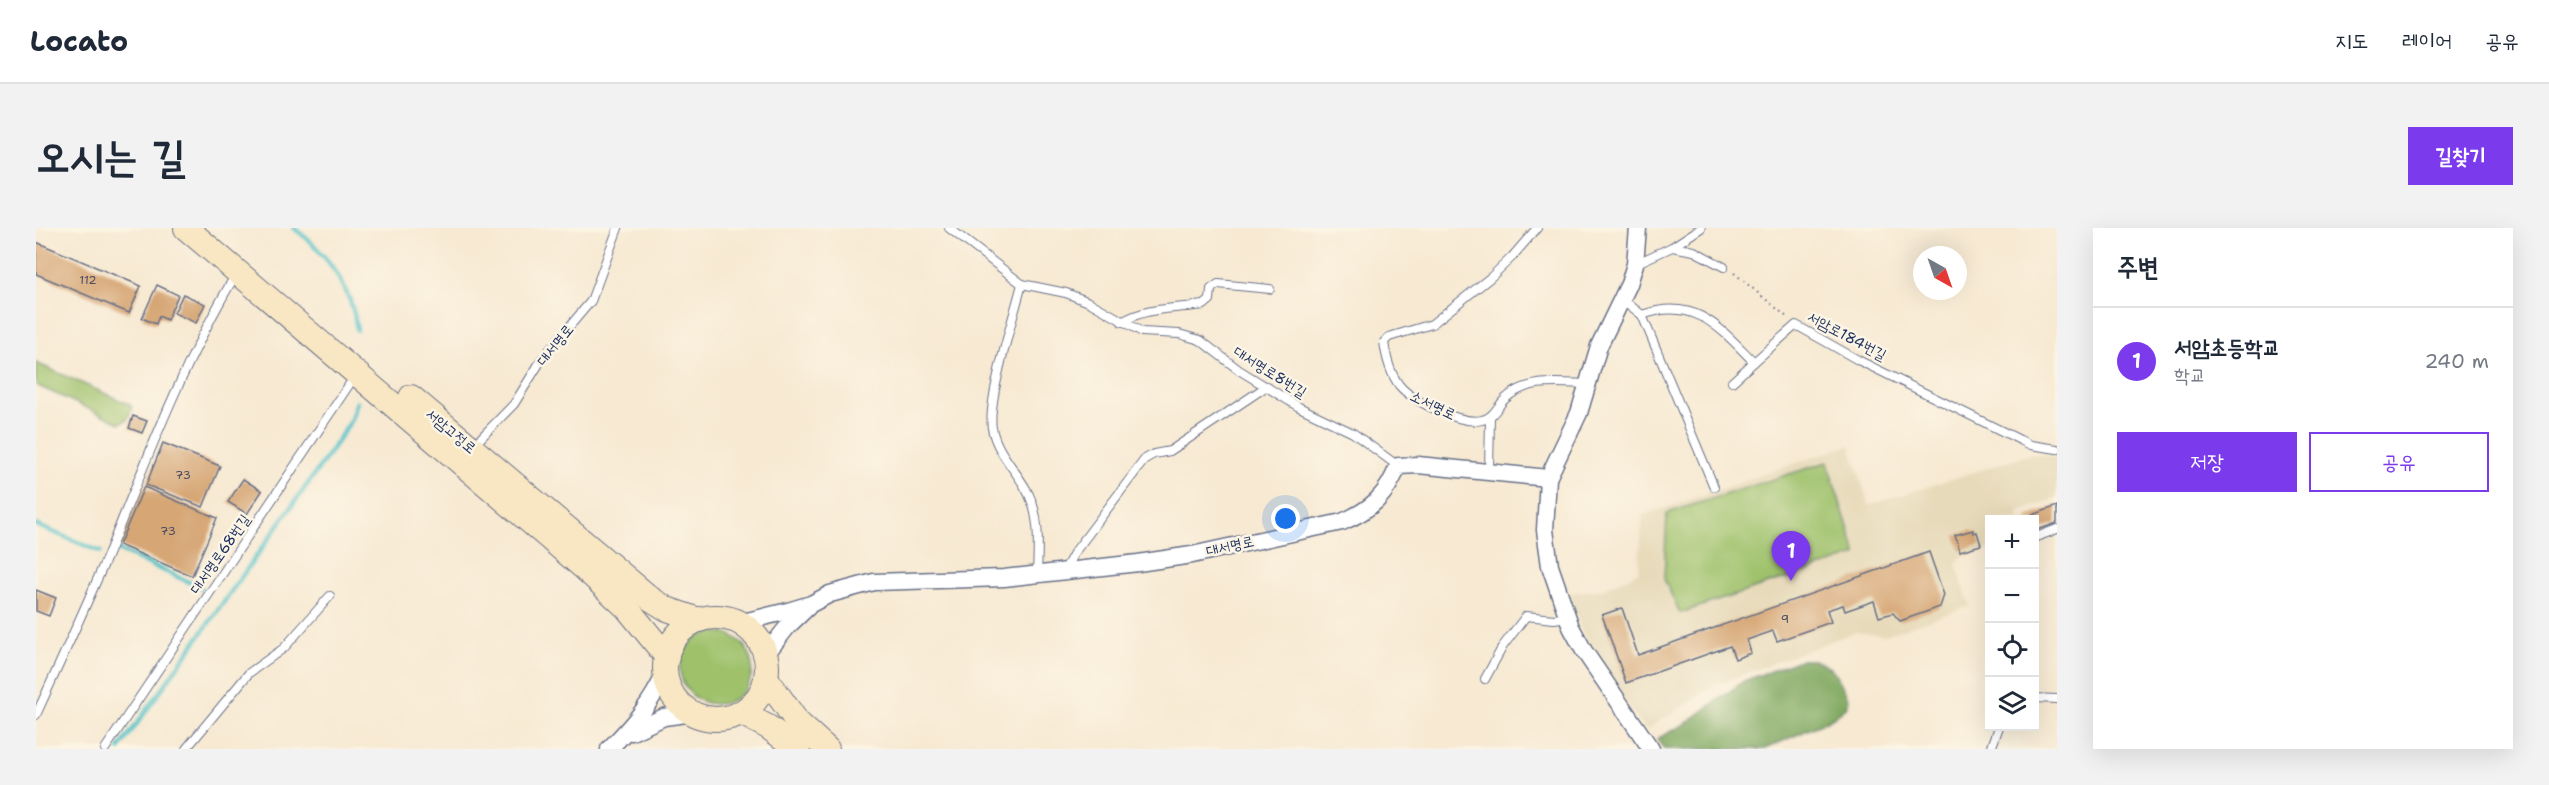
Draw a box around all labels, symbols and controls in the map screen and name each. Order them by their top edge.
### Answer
text: Locato [30,22,128,60]
text: 지도 [2335,27,2369,55]
text: 레이어 [2402,27,2452,55]
text: 공유 [2485,27,2519,55]
button: 길찾기 [2408,127,2513,185]
text: 오시는 길 [36,128,186,184]
north arrow [1913,246,1967,300]
text: 주변 [2117,249,2159,284]
house number: 112 [79,272,97,288]
street label: 서암로184번길 [1804,307,1890,365]
street label: 대서명로 [532,320,578,370]
text: 서암초등학교 [2174,333,2280,362]
street label: 대서명로8번길 [1230,342,1310,402]
text: 1 [2132,348,2141,374]
text: 240 m [2424,348,2489,374]
text: 학교 [2174,362,2206,388]
street label: 소서명로 [1407,385,1459,425]
street label: 서암고정로 [421,404,481,458]
button: 저장 [2117,432,2297,492]
button: 공유 [2309,432,2489,492]
house number: 73 [175,467,191,483]
your location [1271,504,1300,533]
street label: 대서명로68번길 [185,510,255,598]
map controls [1985,515,2039,731]
button: + [1985,515,2039,569]
house number: 73 [160,523,176,539]
street label: 대서명로 [1204,531,1256,561]
pin: 1 [1772,532,1810,581]
button: − [1985,569,2039,623]
house number: 9 [1781,611,1789,627]
button: locate [1985,623,2039,677]
button: layers [1985,677,2039,731]

